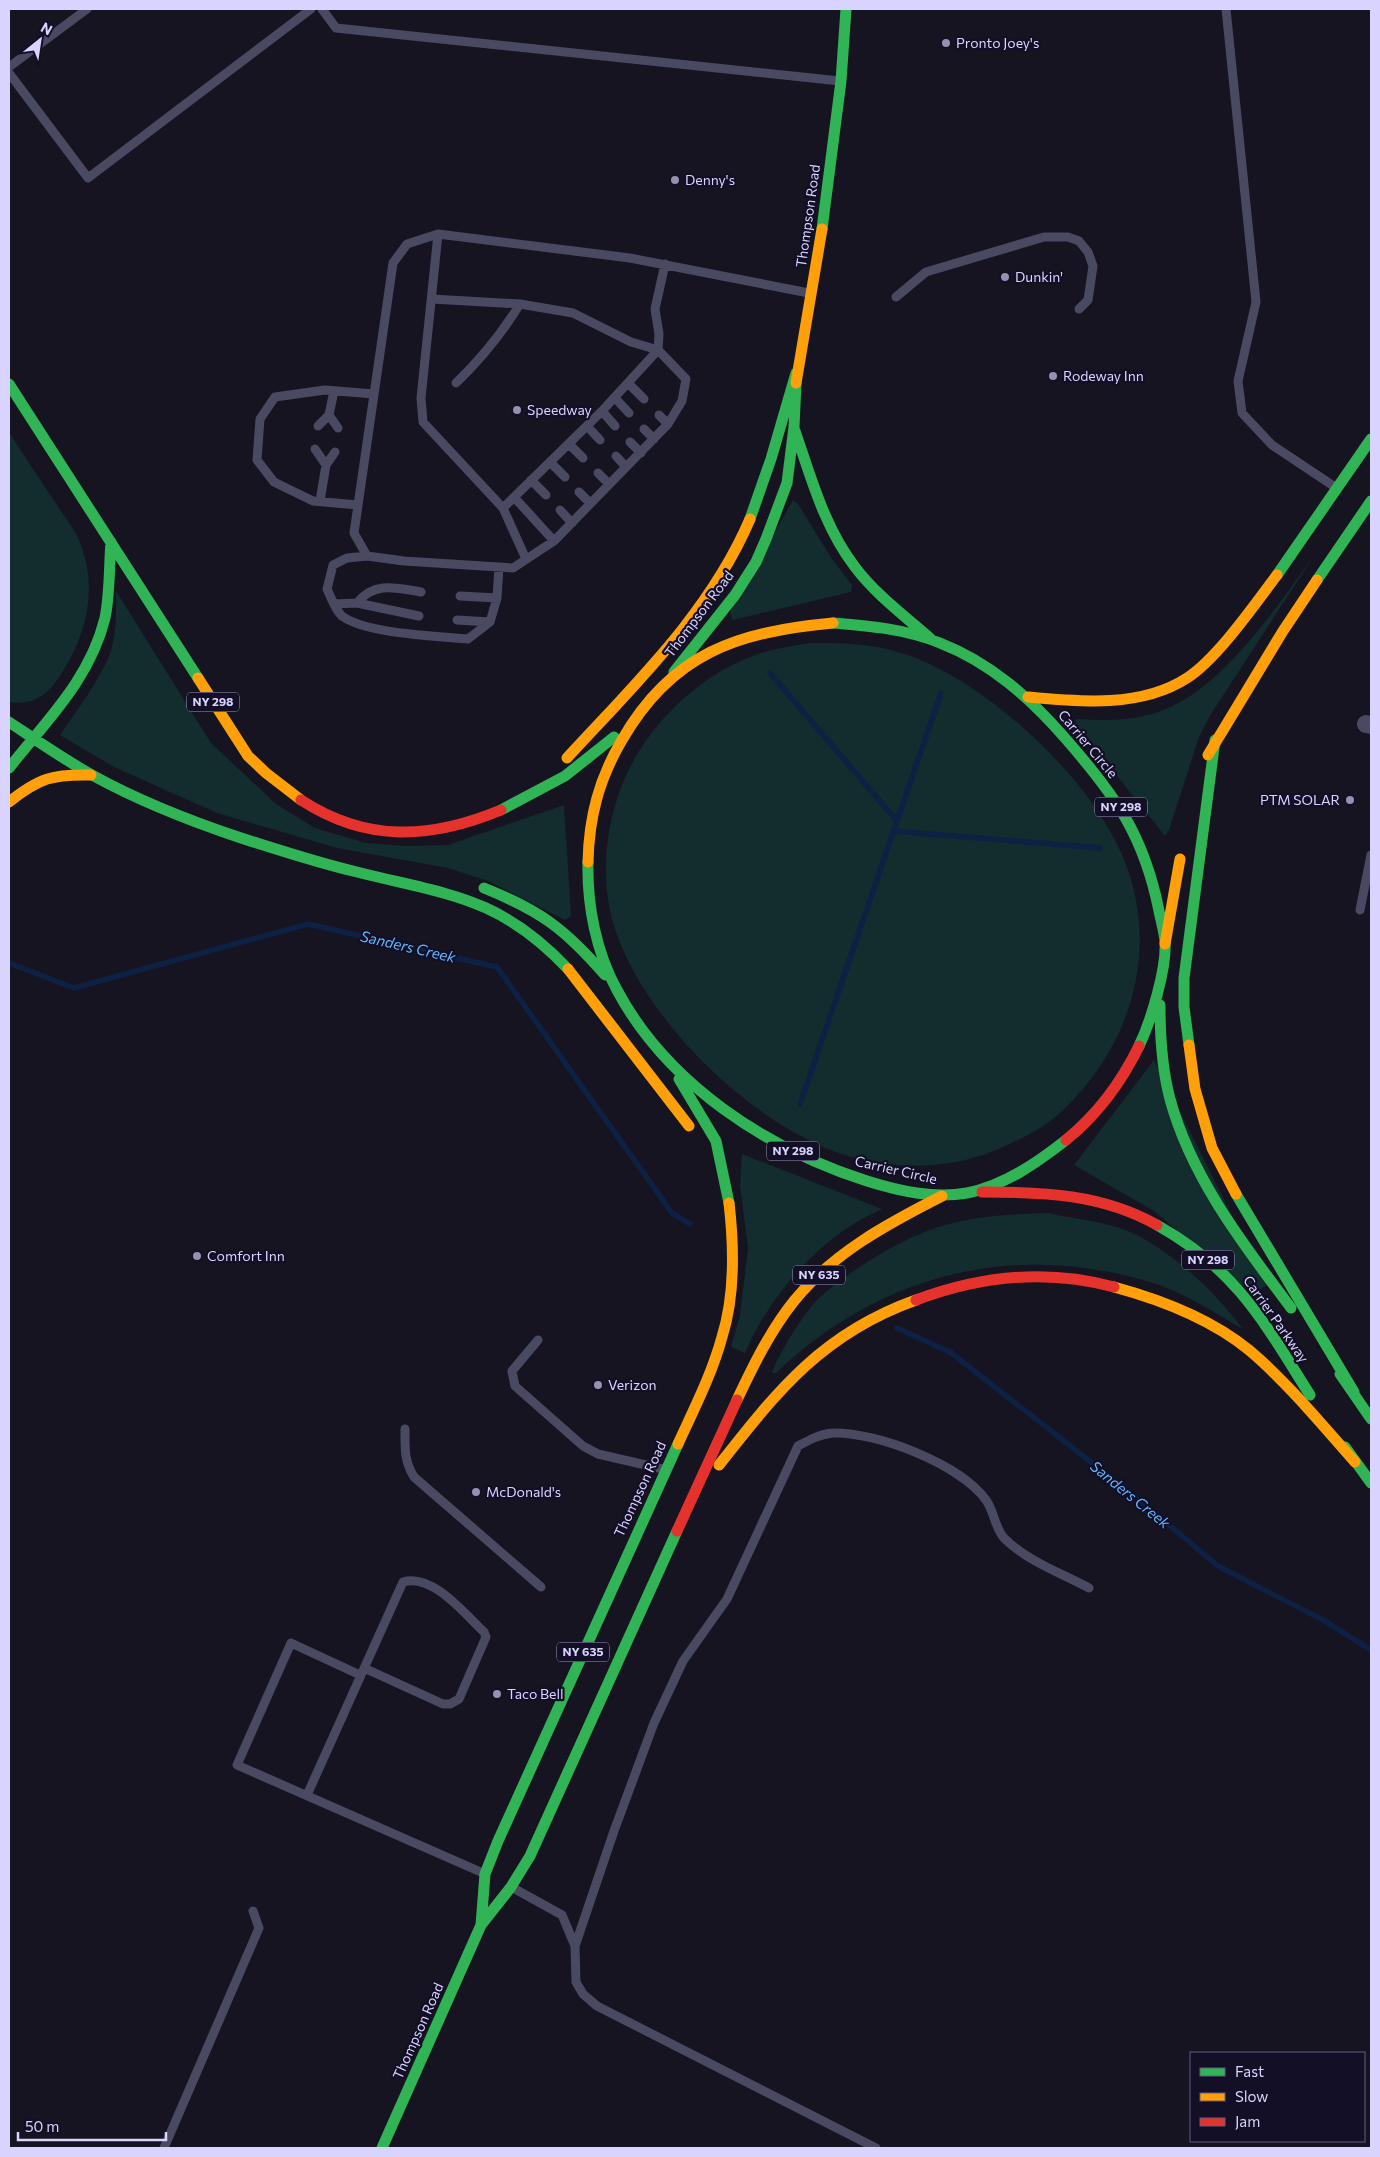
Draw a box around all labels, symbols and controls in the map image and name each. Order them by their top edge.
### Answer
north arrow [15,15,65,65]
text: N [38,18,56,38]
place label: Pronto Joey's [956,34,1039,51]
marker: Pronto Joey's [940,37,952,49]
street label: Thompson Road [792,163,823,269]
place label: Denny's [685,171,735,188]
marker: Denny's [669,174,681,186]
place label: Dunkin' [1015,268,1063,285]
marker: Dunkin' [999,271,1011,283]
place label: Rodeway Inn [1063,367,1144,384]
marker: Rodeway Inn [1047,370,1059,382]
place label: Speedway [527,401,592,418]
marker: Speedway [511,404,523,416]
street label: Thompson Road [661,567,737,660]
road number: NY 298 [187,692,239,712]
street label: Carrier Circle [1055,706,1122,781]
place label: PTM SOLAR [1260,791,1340,808]
marker: PTM SOLAR [1344,794,1356,806]
road number: NY 298 [1095,798,1147,816]
water label: Sanders Creek [359,926,458,966]
road number: NY 298 [767,1142,819,1160]
street label: Carrier Circle [853,1152,939,1187]
place label: Comfort Inn [207,1247,285,1264]
marker: Comfort Inn [191,1250,203,1262]
road number: NY 298 [1182,1250,1234,1270]
road number: NY 635 [793,1266,845,1284]
street label: Carrier Parkway [1240,1272,1313,1365]
place label: Verizon [608,1376,657,1393]
marker: Verizon [592,1379,604,1391]
street label: Thompson Road [610,1438,669,1539]
water label: Sanders Creek [1087,1457,1175,1532]
place label: McDonald's [486,1483,561,1500]
marker: McDonald's [470,1486,482,1498]
road number: NY 635 [557,1642,609,1661]
place label: Taco Bell [507,1685,564,1702]
marker: Taco Bell [491,1688,503,1700]
street label: Thompson Road [389,1980,446,2082]
legend [1190,2052,1365,2142]
text: Fast [1235,2062,1264,2080]
text: Slow [1235,2087,1268,2105]
scale bar [18,2110,165,2142]
text: Jam [1235,2112,1260,2130]
text: 50 m [25,2117,59,2135]

